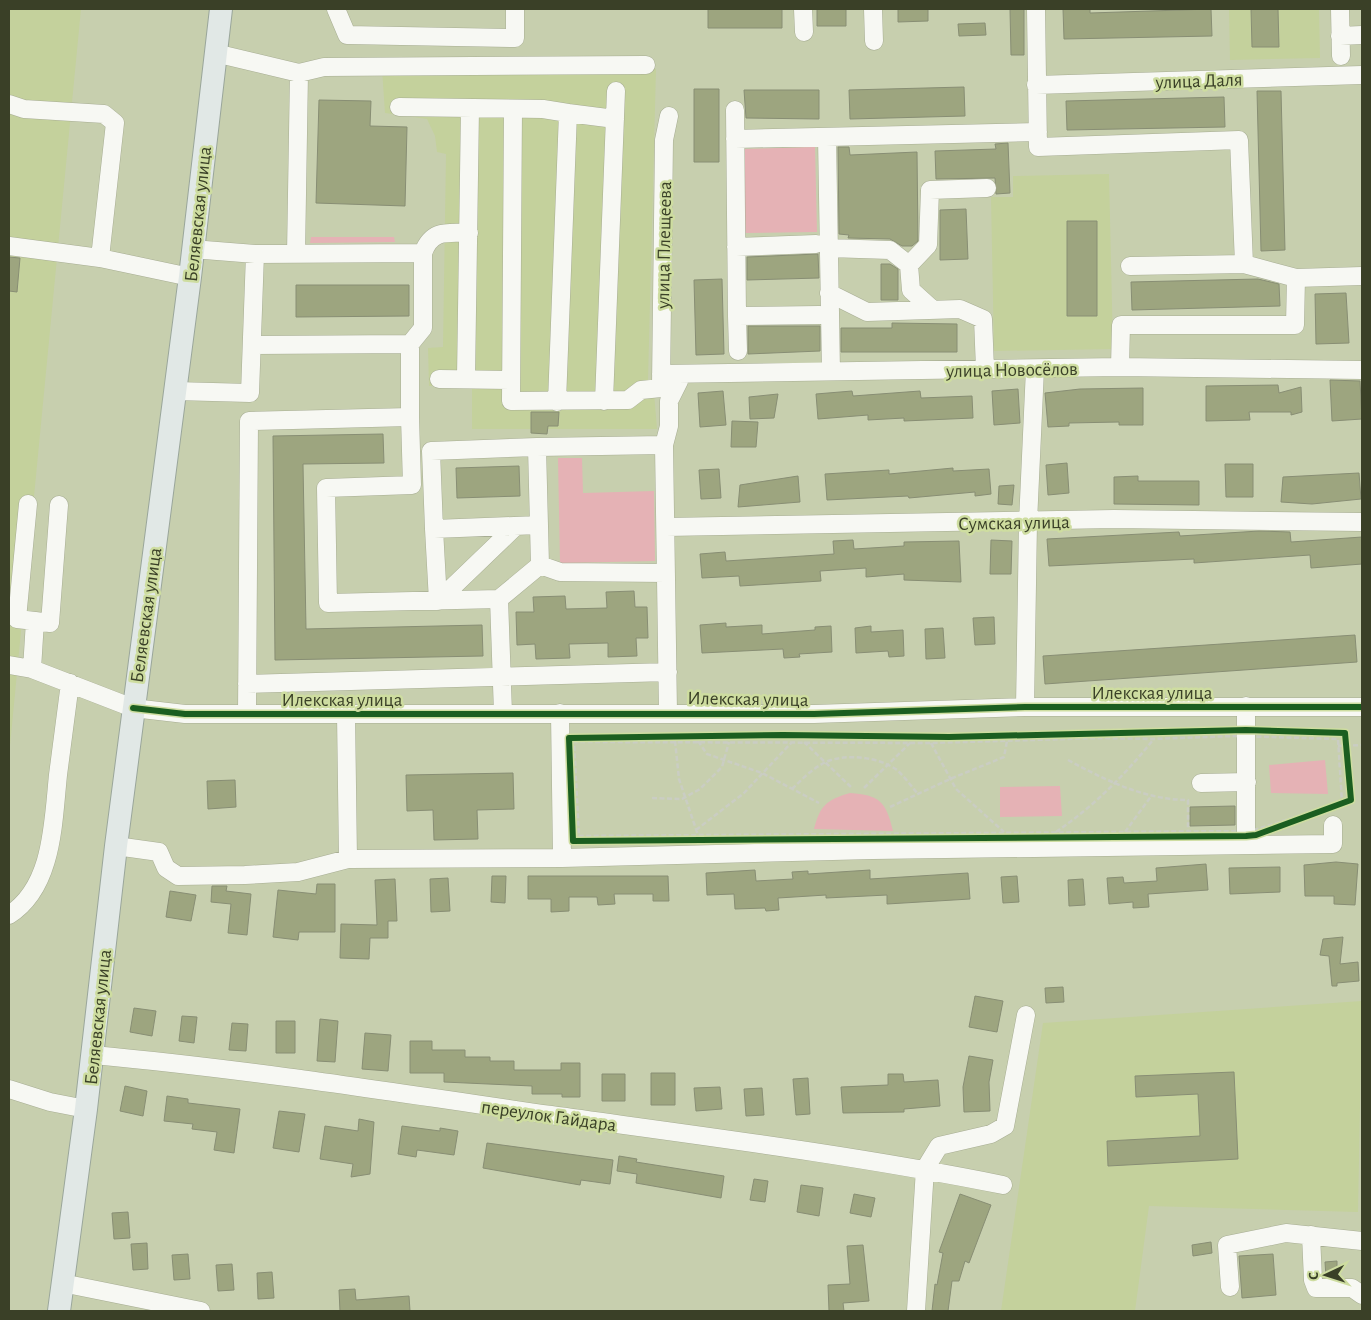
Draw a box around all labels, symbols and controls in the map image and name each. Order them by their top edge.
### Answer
street label: улица Даля [1154,70,1243,93]
street label: Беляевская улица [182,145,215,283]
street label: улица Плещеева [654,181,675,310]
street label: улица Новосёлов [945,360,1078,381]
street label: Сумская улица [958,513,1070,534]
street label: Беляевская улица [128,546,165,684]
street label: Илекская улица [1091,684,1213,703]
street label: Илекская улица [687,689,809,710]
street label: Илекская улица [281,691,403,710]
street label: Беляевская улица [82,948,115,1086]
street label: переулок Гайдара [480,1098,618,1135]
north arrow [1301,1250,1351,1300]
text: С [1307,1271,1321,1280]

